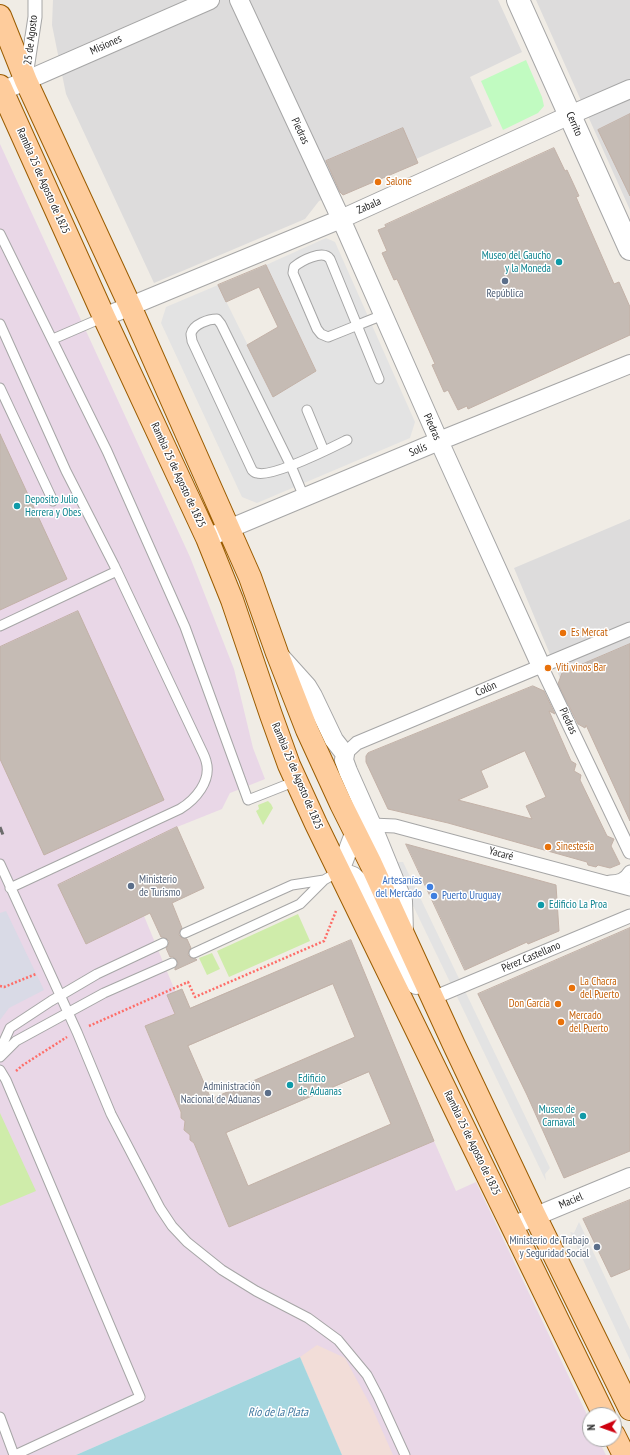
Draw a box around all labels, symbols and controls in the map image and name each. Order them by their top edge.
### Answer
street label: 25 de Agosto [21,14,41,66]
street label: Misiones [88,32,124,58]
street label: Cerrito [563,110,585,138]
street label: Piedras [288,116,312,146]
street label: Rambla 25 de Agosto de 1825 [14,126,72,236]
place label: Salone [386,175,412,189]
marker: Salone [373,177,383,187]
street label: Zabala [355,195,383,217]
place label: Museo del Gaucho y la Moneda [482,249,551,275]
marker: Museo del Gaucho y la Moneda [554,257,564,267]
marker: República [500,276,510,286]
place label: República [487,287,523,301]
street label: Piedras [420,412,444,442]
street label: Rambla 25 de Agosto de 1825 [148,420,208,530]
street label: Solís [407,440,429,460]
place label: Deposito Julio Herrera y Obes [25,493,81,519]
marker: Deposito Julio Herrera y Obes [12,501,22,511]
place label: Es Mercat [571,626,608,640]
marker: Es Mercat [558,628,568,638]
place label: Viti vinos Bar [556,661,606,675]
marker: Viti vinos Bar [543,663,553,673]
street label: Colón [473,679,499,699]
street label: Piedras [556,706,580,736]
street label: Rambla 25 de Agosto de 1825 [269,721,325,831]
place label: Sinestesia [556,840,594,854]
marker: Sinestesia [543,842,553,852]
street label: Yacaré [487,844,515,864]
place label: Ministerio de Turismo [139,873,180,899]
place label: Artesanías del Mercado [375,874,422,900]
marker: Ministerio de Turismo [126,881,136,891]
marker: Artesanías del Mercado [425,882,435,892]
place label: Puerto Uruguay [442,889,501,903]
marker: Puerto Uruguay [429,891,439,901]
place label: Edificio La Proa [549,898,607,912]
marker: Edificio La Proa [536,900,546,910]
street label: Pérez Castellano [500,939,562,975]
place label: La Chacra del Puerto [580,975,619,1001]
marker: La Chacra del Puerto [567,983,577,993]
place label: Don García [509,997,550,1011]
marker: Don García [553,999,563,1009]
place label: Mercado del Puerto [569,1009,608,1035]
marker: Mercado del Puerto [556,1017,566,1027]
place label: Edificio de Aduanas [298,1072,342,1098]
place label: Administración Nacional de Aduanas [181,1080,260,1106]
marker: Edificio de Aduanas [285,1080,295,1090]
marker: Administración Nacional de Aduanas [263,1088,273,1098]
street label: Rambla 25 de Agosto de 1825 [441,1089,503,1197]
place label: Museo de Carnaval [539,1103,575,1129]
marker: Museo de Carnaval [578,1111,588,1121]
street label: Maciel [557,1190,585,1212]
place label: Ministerio de Trabajo y Seguridad Social [509,1234,589,1260]
marker: Ministerio de Trabajo y Seguridad Social [592,1242,602,1252]
water label: Río de la Plata [248,1406,308,1420]
north arrow [582,1407,622,1447]
text: N [584,1424,598,1431]

